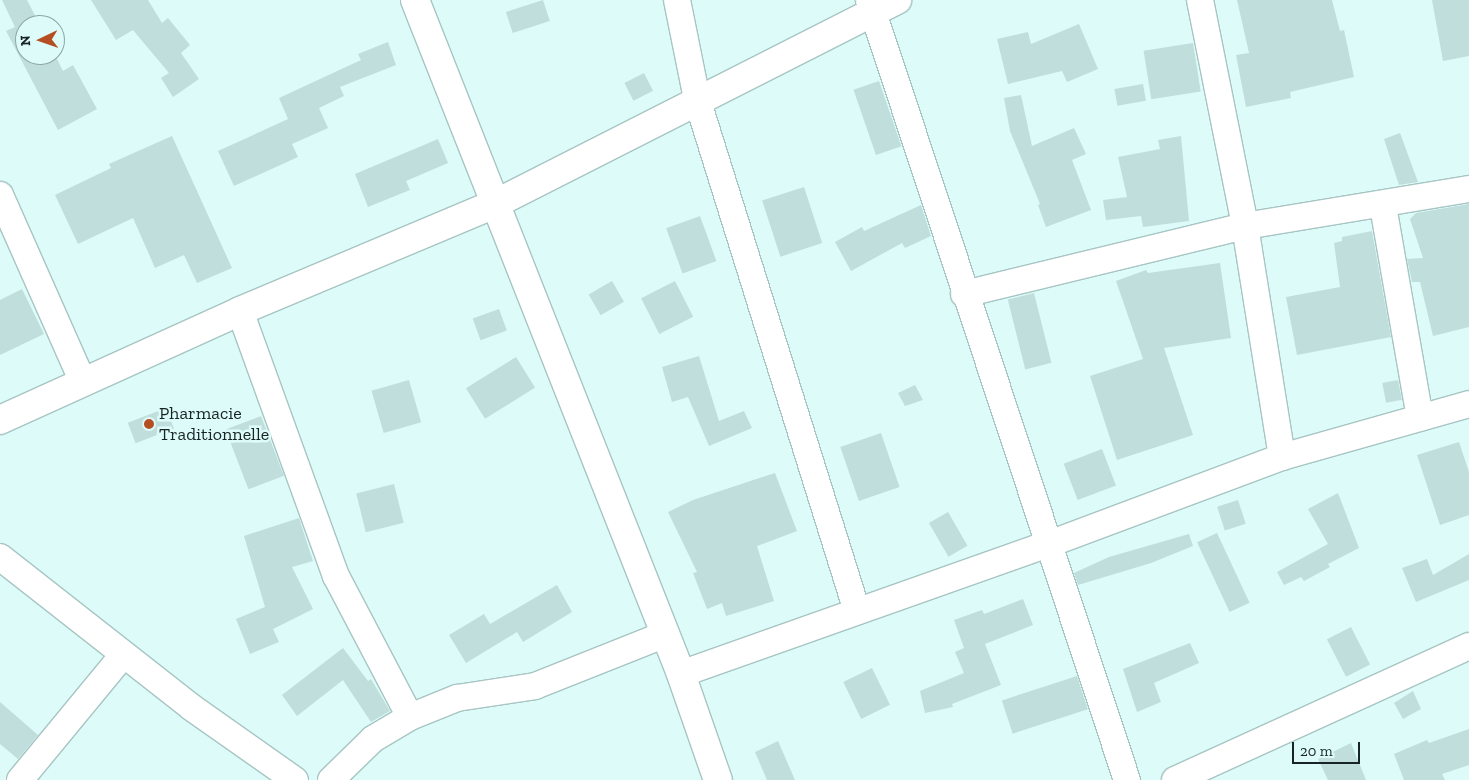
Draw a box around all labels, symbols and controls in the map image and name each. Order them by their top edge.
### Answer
north arrow [15,15,65,65]
text: N [17,35,34,47]
place label: Pharmacie Traditionnelle [159,403,269,446]
marker: Pharmacie Traditionnelle [143,418,155,430]
scale bar [1294,732,1362,764]
text: 20 m [1300,742,1333,760]

